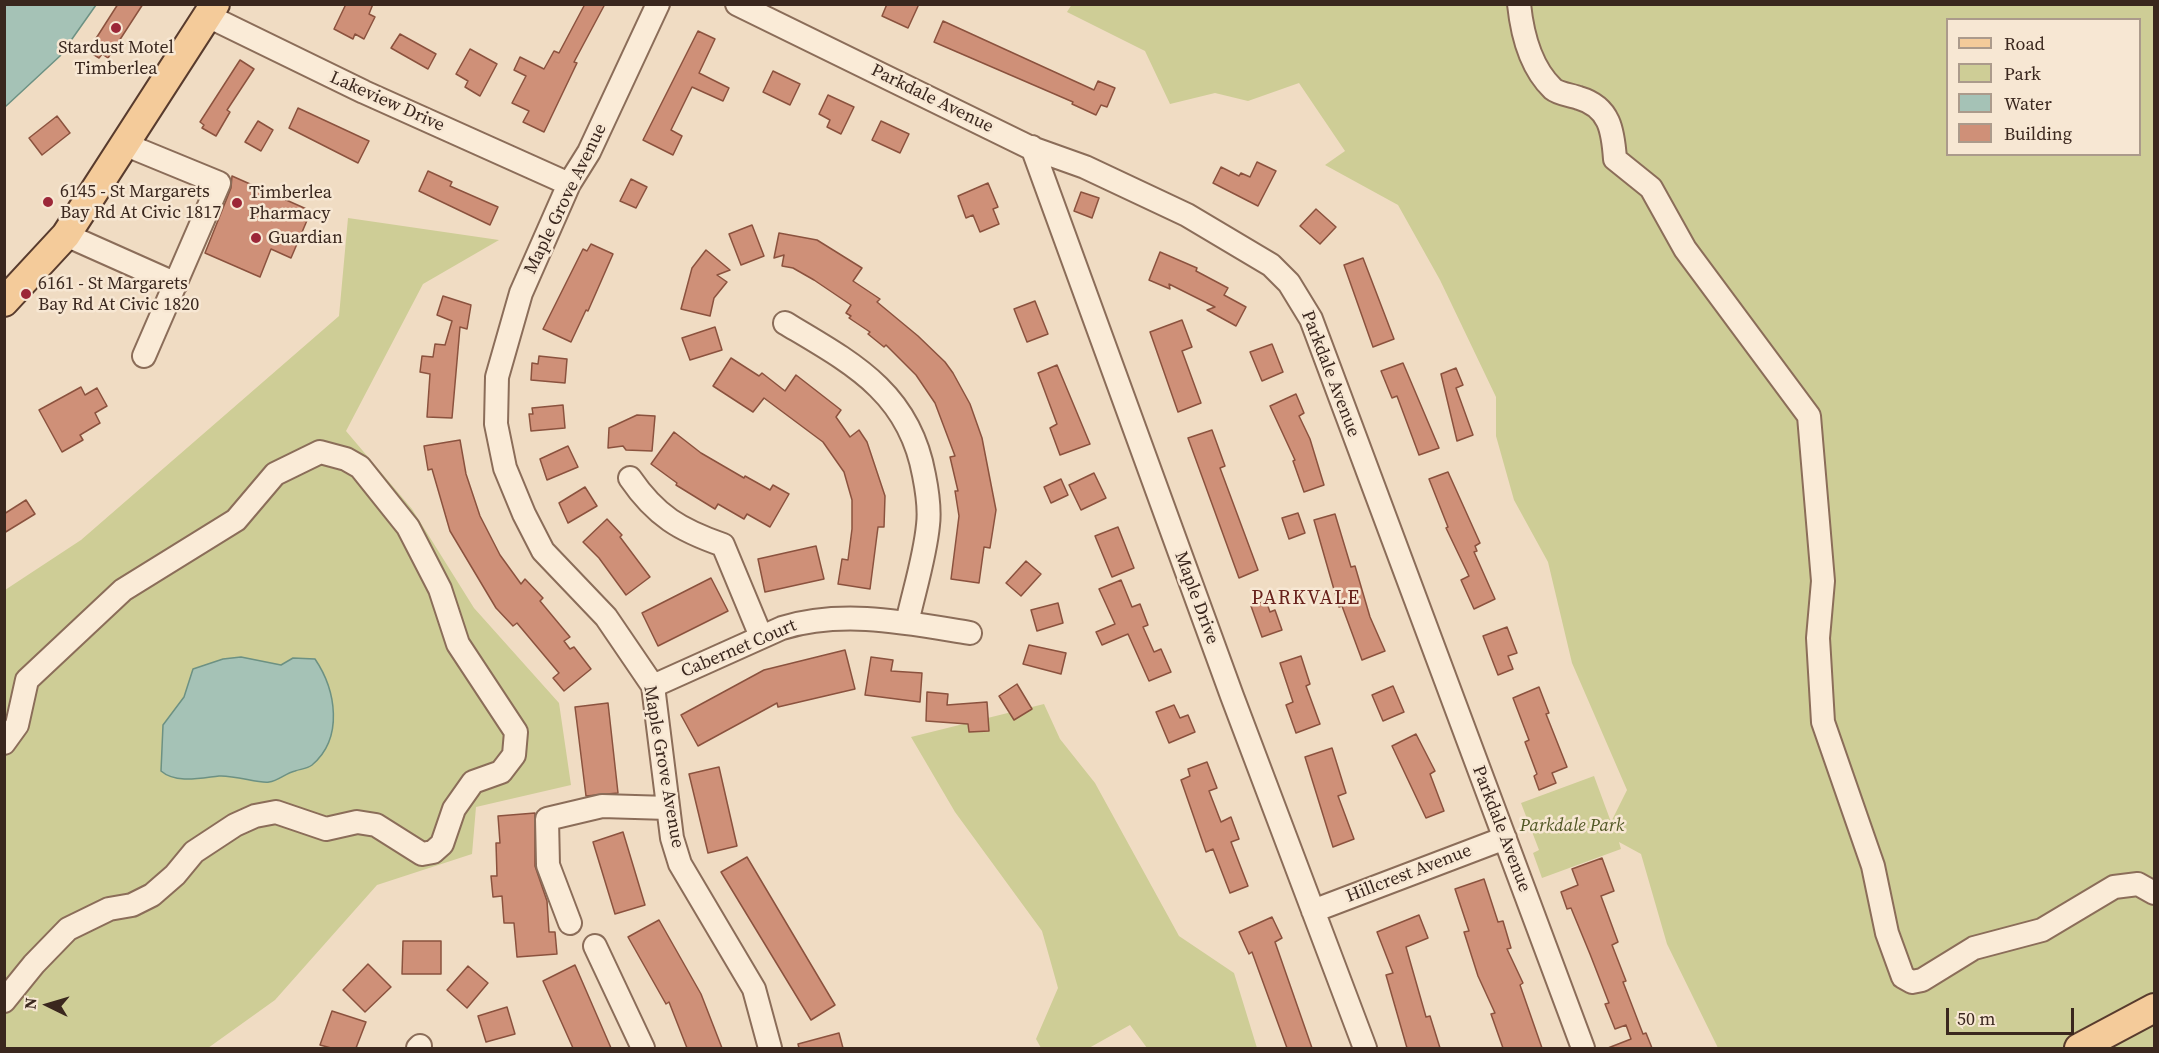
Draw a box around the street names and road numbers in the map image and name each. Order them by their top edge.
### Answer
street label: Parkdale Avenue [867,60,997,138]
street label: Lakeview Drive [326,67,448,137]
street label: Maple Grove Avenue [520,120,612,278]
street label: Parkdale Avenue [1296,308,1364,440]
street label: Maple Drive [1169,549,1223,647]
street label: Cabernet Court [678,615,800,683]
street label: Maple Grove Avenue [638,684,688,850]
street label: Parkdale Avenue [1467,763,1535,895]
street label: Hillcrest Avenue [1343,840,1475,908]

